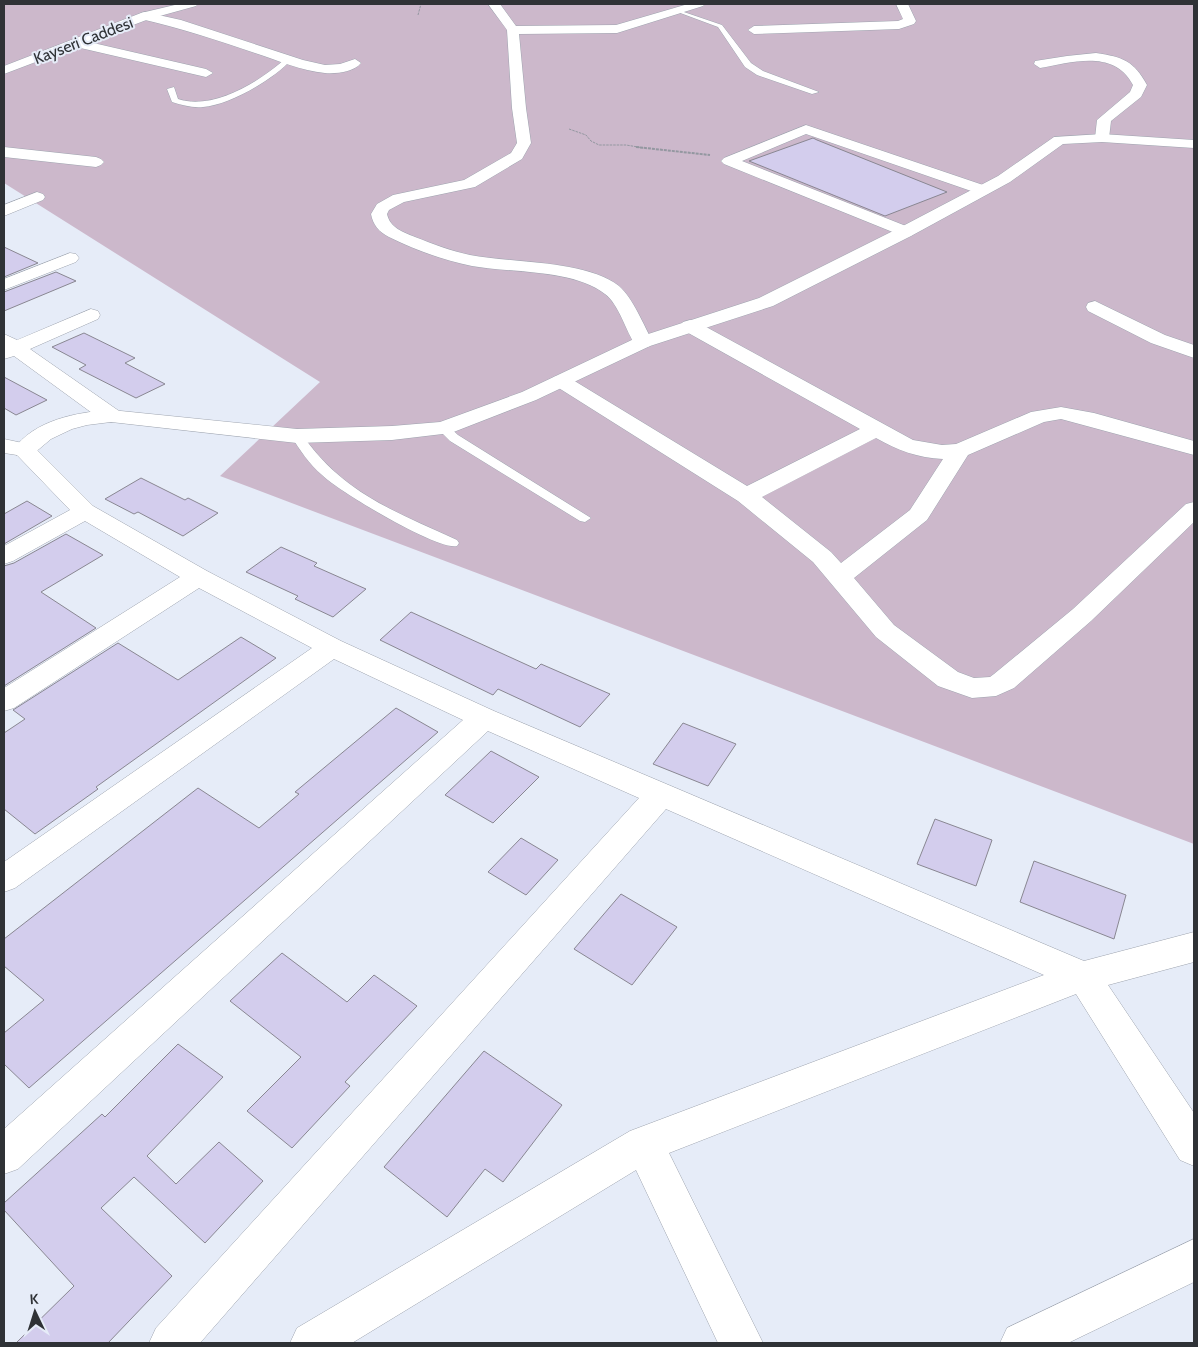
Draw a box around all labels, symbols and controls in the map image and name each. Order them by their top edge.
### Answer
street label: Kayseri Caddesi [31,13,136,68]
north arrow [10,1287,60,1337]
text: K [29,1290,39,1308]

